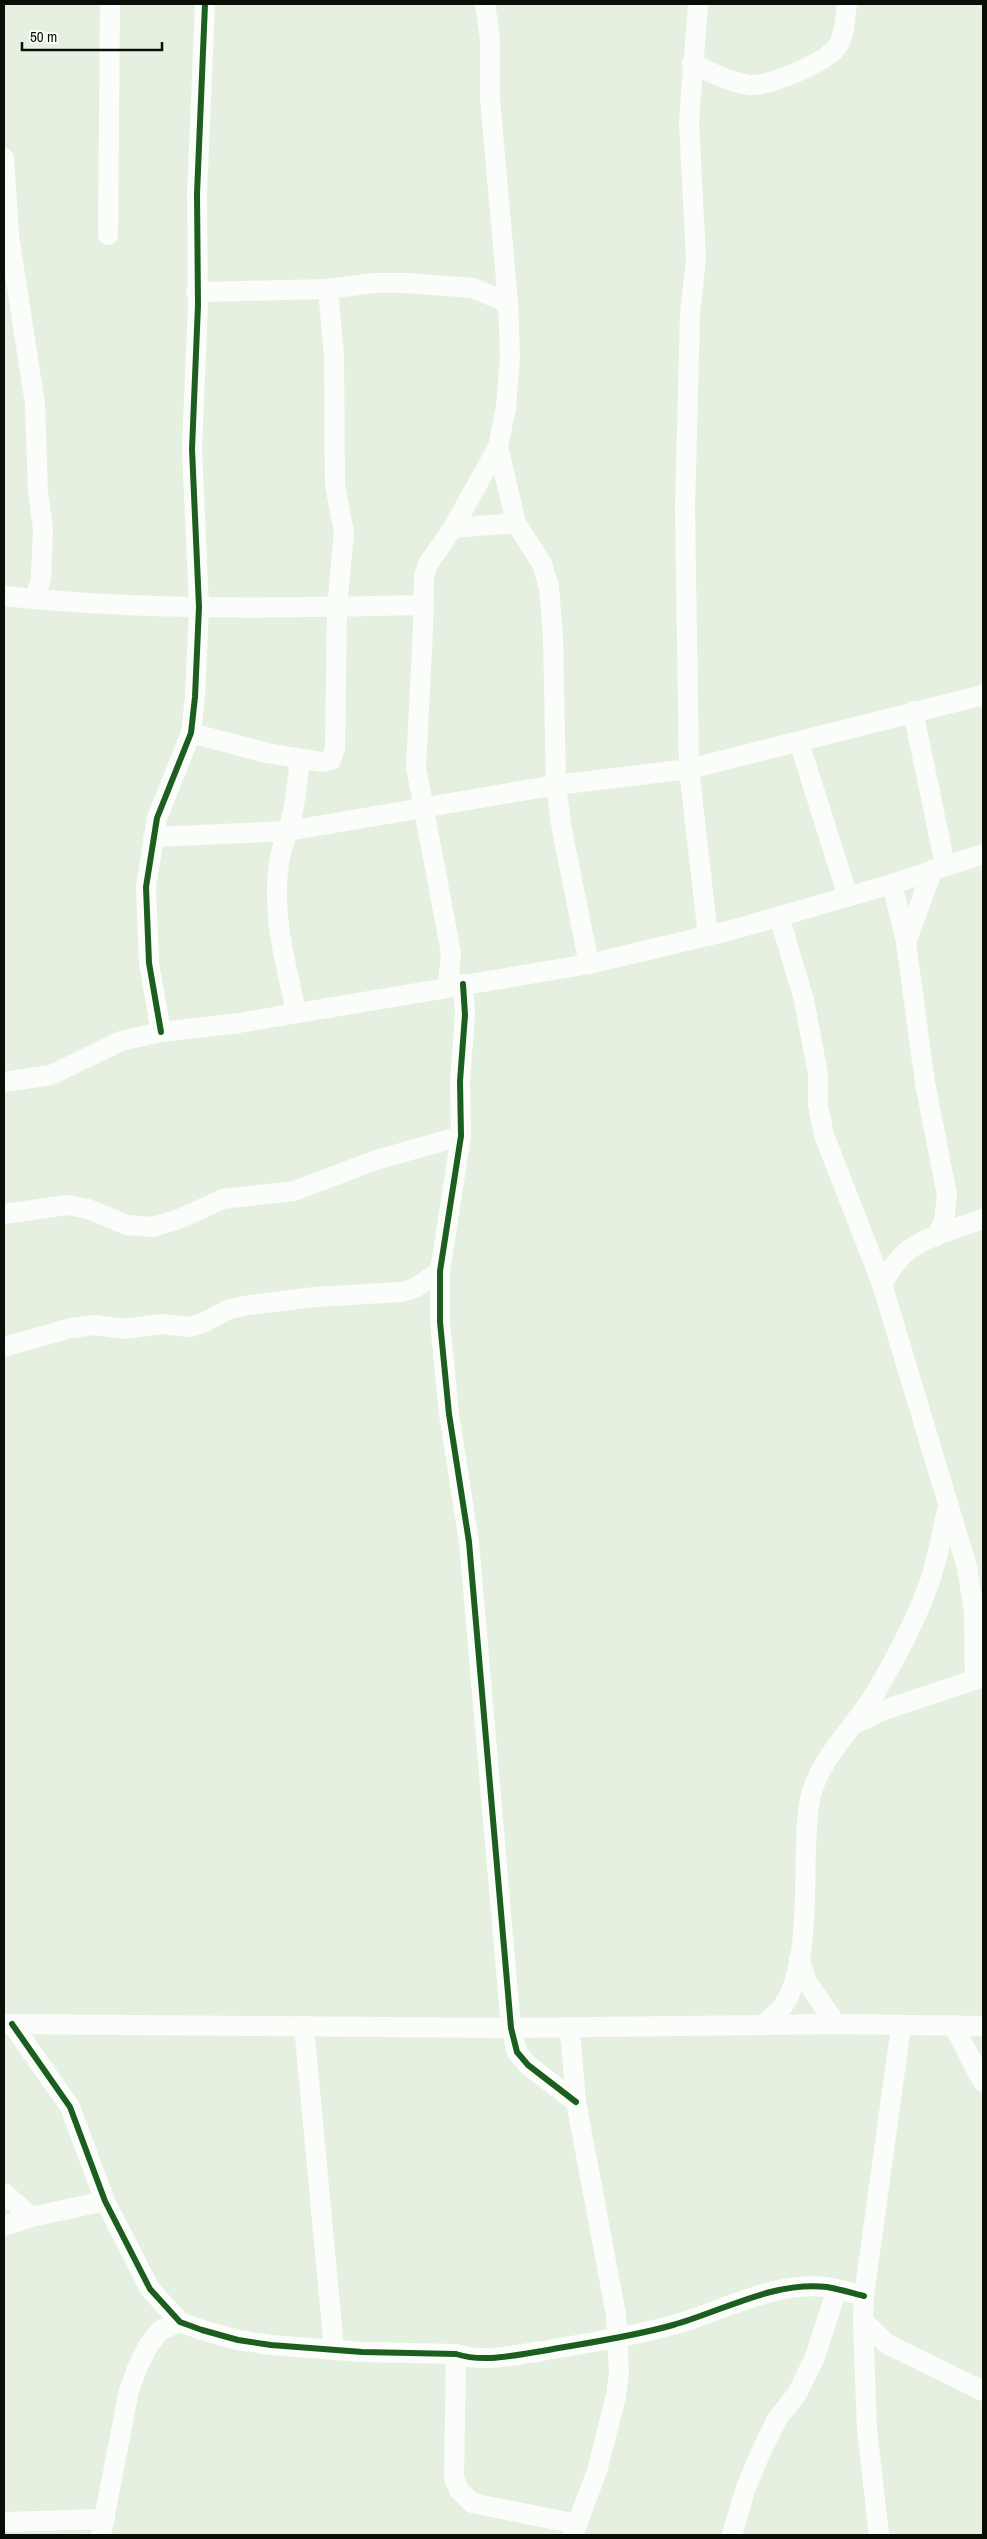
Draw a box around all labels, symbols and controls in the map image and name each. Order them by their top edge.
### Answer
scale bar [22,20,162,52]
text: 50 m [30,26,57,47]

